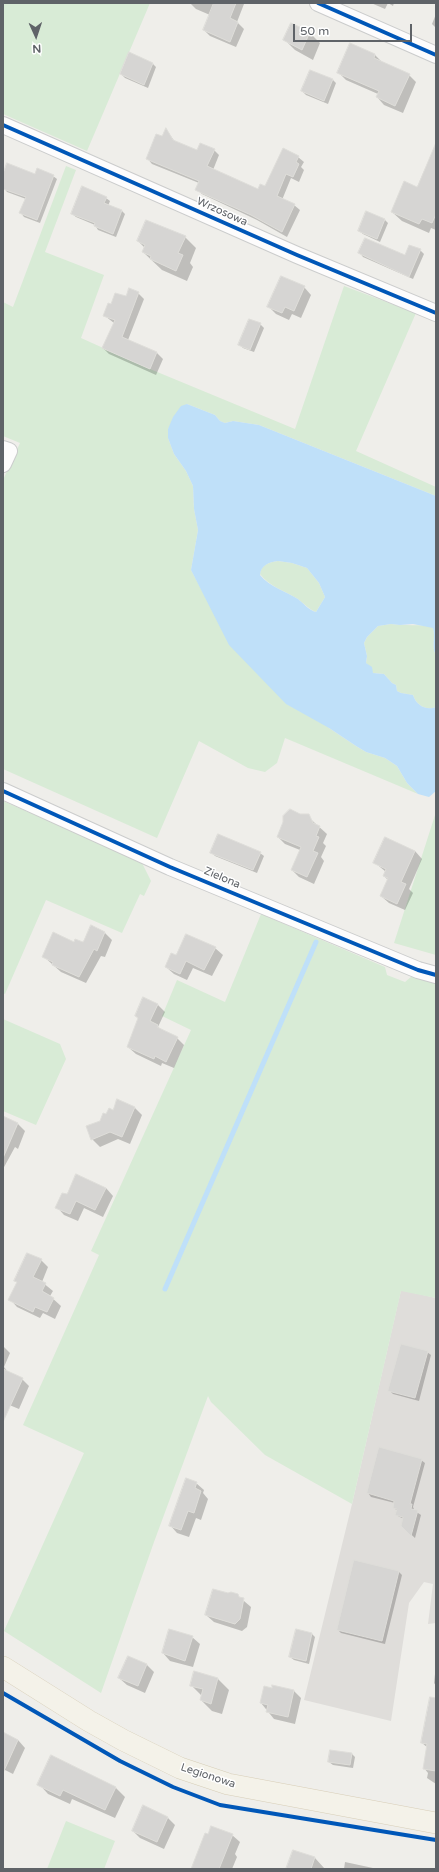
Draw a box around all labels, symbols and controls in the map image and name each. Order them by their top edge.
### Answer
north arrow [16,16,56,56]
scale bar [295,16,414,42]
text: 50 m [300,24,329,38]
text: N [32,42,41,55]
street label: Wrzosowa [195,195,249,229]
street label: Zielona [202,864,242,892]
street label: Legionowa [179,1761,237,1791]

